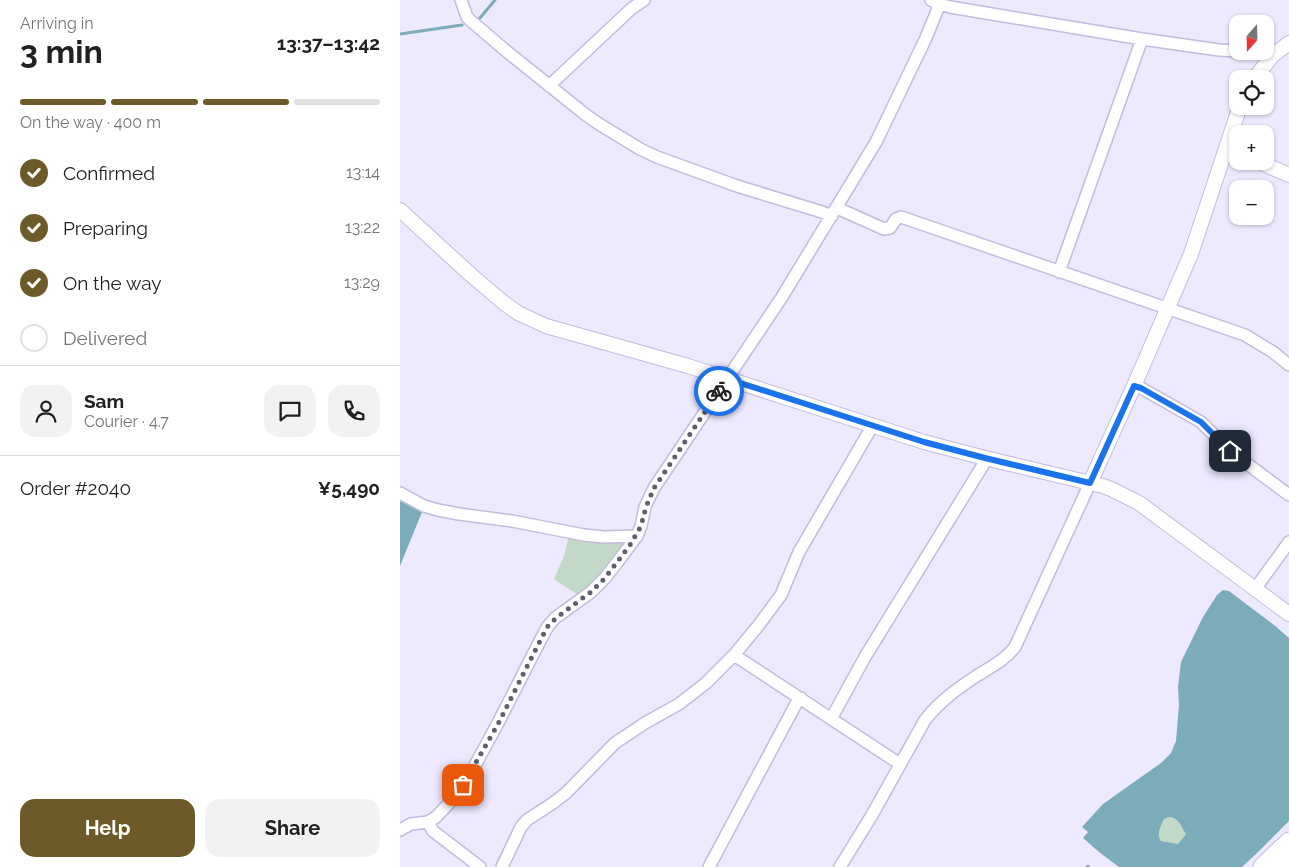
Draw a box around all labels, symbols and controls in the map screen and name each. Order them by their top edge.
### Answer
text: Arriving in [20,14,94,33]
north arrow [1229,15,1274,60]
map controls [1229,15,1274,225]
text: 13:37–13:42 [277,32,380,54]
text: 3 min [20,33,103,70]
button: locate [1229,70,1274,115]
text: On the way · 400 m [20,113,161,132]
button: + [1229,125,1274,170]
icon: check [20,159,48,187]
text: Confirmed [63,162,155,184]
text: 13:14 [346,163,380,182]
button: − [1229,180,1274,225]
icon: check [20,214,48,242]
text: Preparing [63,217,148,239]
text: 13:22 [345,218,380,237]
icon: check [20,269,48,297]
text: On the way [63,272,162,294]
text: 13:29 [344,273,380,292]
text: Delivered [63,327,147,349]
courier [694,366,744,416]
icon: bike [705,377,733,405]
button: person [20,385,72,437]
button: chat [264,385,316,437]
button: phone [328,385,380,437]
text: Sam [84,390,124,412]
text: Courier · 4.7 [84,412,169,431]
pin [1209,430,1251,472]
icon: home [1216,437,1244,465]
text: Order #2040 [20,477,131,499]
text: ¥5,490 [318,477,380,499]
pin [442,764,484,806]
icon: bag [449,771,477,799]
button: Help [20,799,195,857]
button: Share [205,799,380,857]

